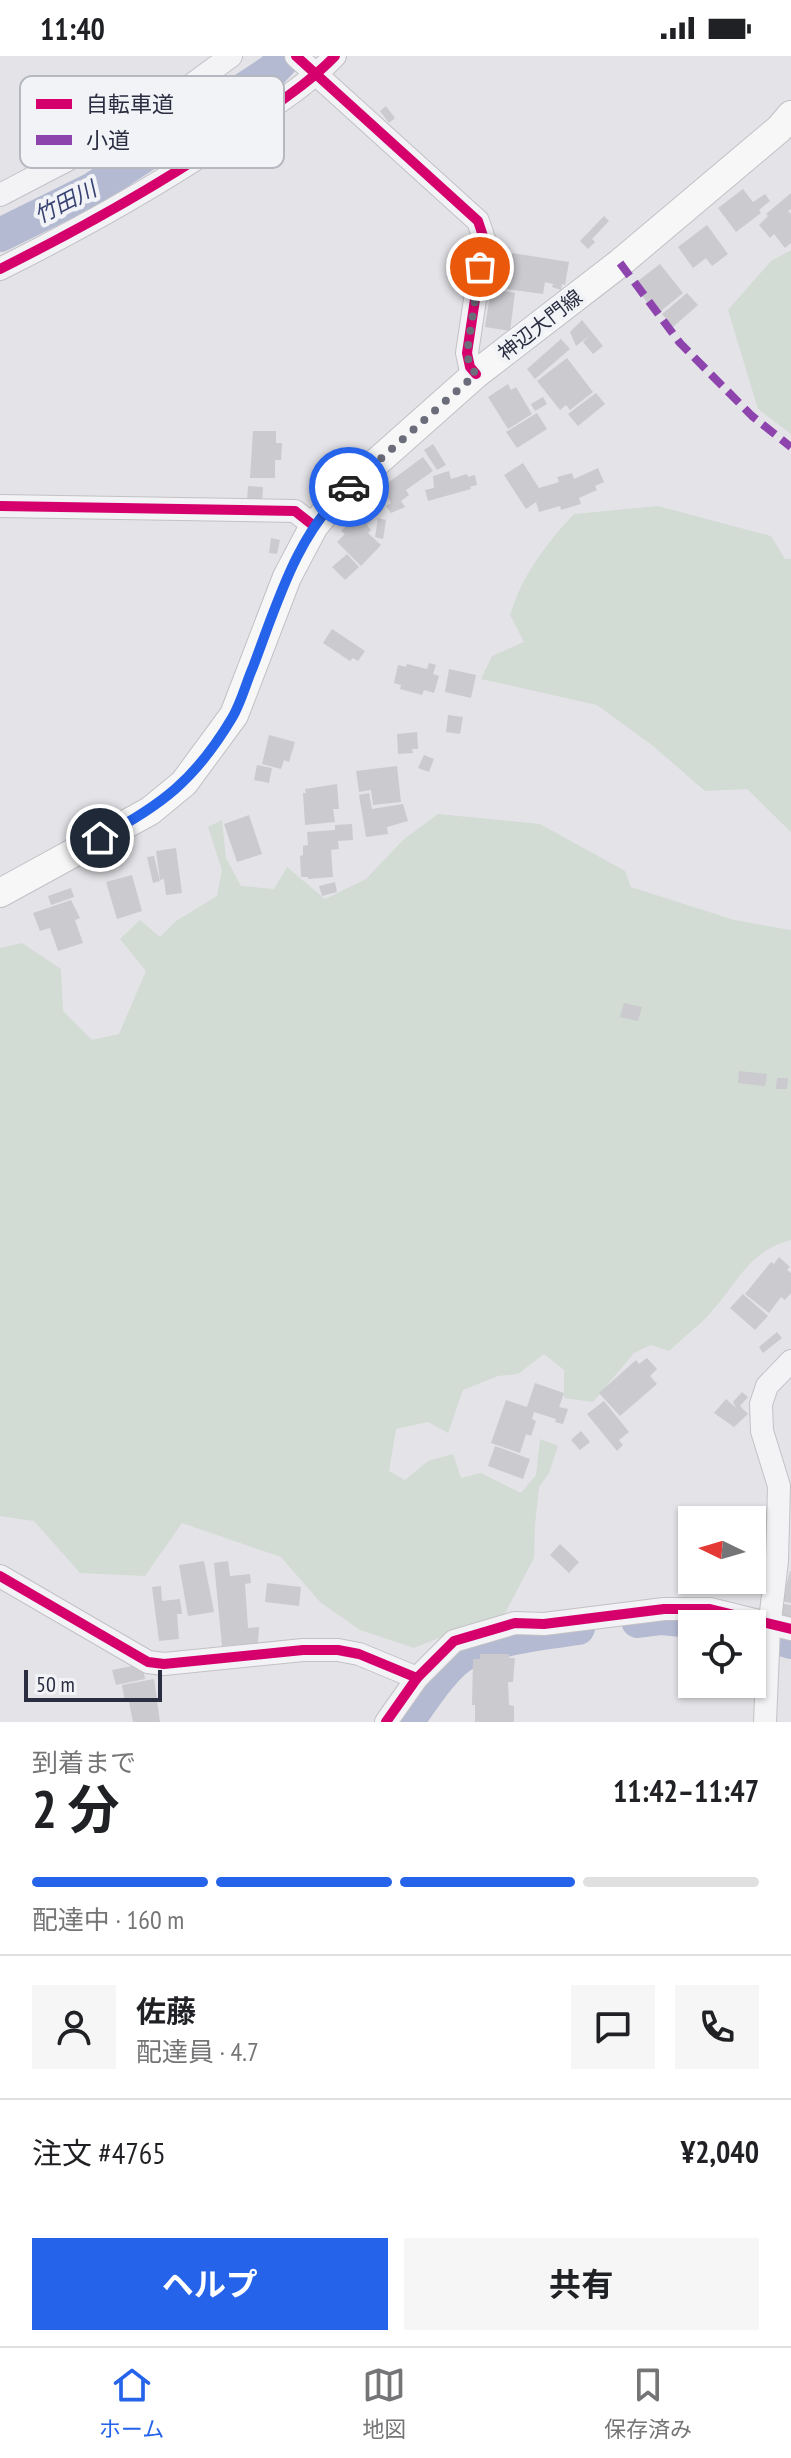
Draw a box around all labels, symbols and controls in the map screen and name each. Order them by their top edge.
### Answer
text: 11:40 [40,9,105,48]
legend [20,76,284,168]
text: 自転車道 [86,90,174,118]
text: 小道 [86,126,130,154]
water label: 竹田川 [29,174,103,229]
pin [446,233,514,301]
icon: bag [458,245,502,289]
street label: 神辺大門線 [493,284,587,366]
courier [309,447,389,527]
icon: car [327,465,371,509]
pin [66,804,134,872]
icon: home [78,816,122,860]
north arrow [678,1506,766,1594]
map controls [678,1506,766,1698]
button: locate [678,1610,766,1698]
scale bar [24,1666,162,1702]
text: 50 m [36,1670,75,1698]
text: 到着まで [32,1746,136,1779]
text: 11:42–11:47 [613,1771,759,1810]
text: 2 分 [32,1775,120,1842]
text: 配達中 · 160 m [32,1903,184,1936]
button: person [32,1985,116,2069]
button: chat [571,1985,655,2069]
button: phone [675,1985,759,2069]
text: 佐藤 [136,1991,196,2030]
text: 配達員 · 4.7 [136,2035,259,2068]
text: ¥2,040 [681,2132,759,2171]
text: 注文 #4765 [32,2133,166,2172]
button: ヘルプ [32,2238,388,2330]
button: 共有 [404,2238,759,2330]
tab: ホーム [99,2363,164,2443]
tab: 地図 [362,2363,406,2443]
tab: 保存済み [604,2363,692,2443]

